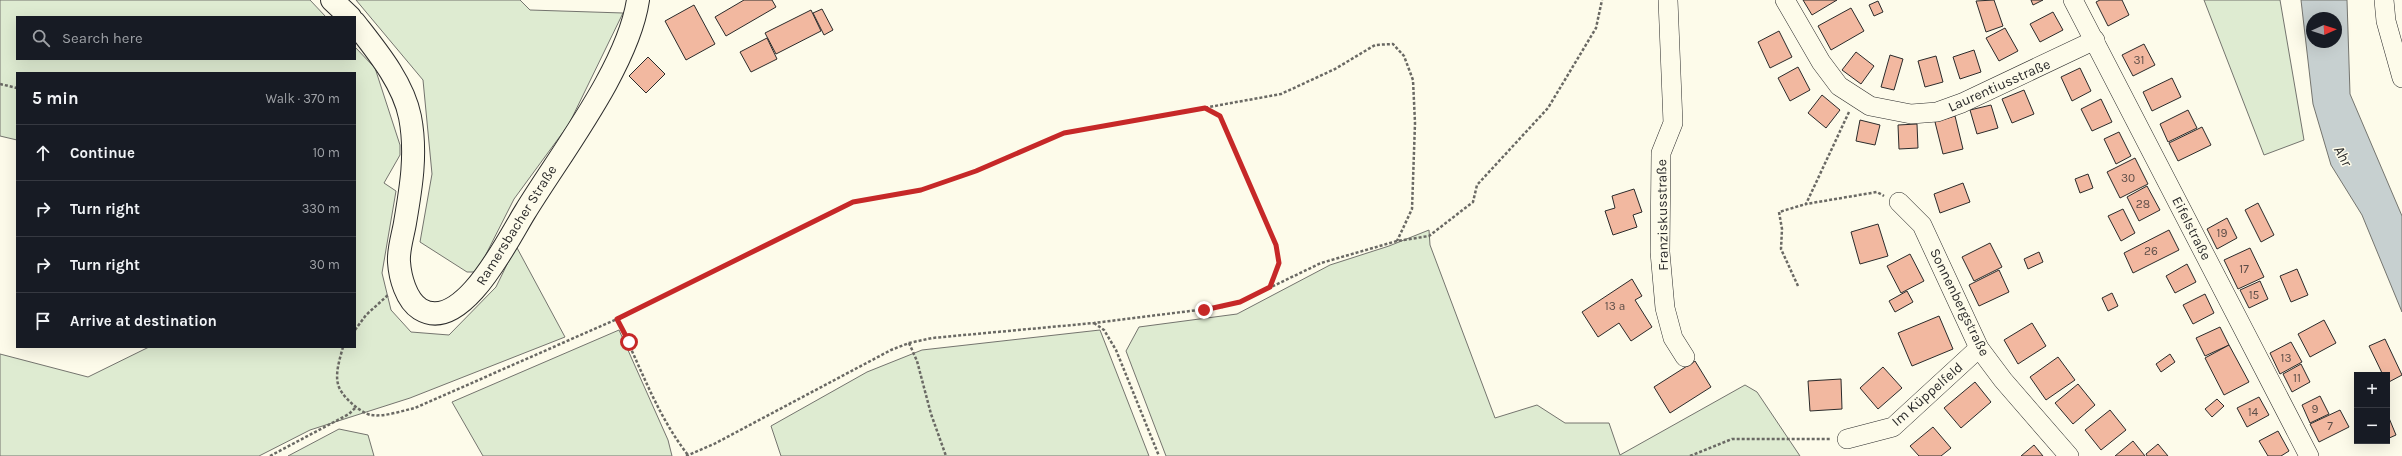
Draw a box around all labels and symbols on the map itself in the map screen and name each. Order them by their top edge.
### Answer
north arrow [2306,12,2342,48]
house number: 31 [2133,53,2145,67]
street label: Laurentiusstraße [1946,55,2053,116]
water label: Ahr [2330,142,2356,170]
street label: Franziskusstraße [1653,159,1672,271]
street label: Ramersbacher Straße [473,162,560,289]
house number: 30 [2121,171,2135,185]
street label: Eifelstraße [2168,194,2215,263]
house number: 28 [2136,197,2150,211]
house number: 19 [2217,226,2227,240]
house number: 26 [2144,244,2158,258]
street label: Sonnenbergstraße [1926,245,1993,359]
house number: 17 [2239,262,2249,276]
house number: 15 [2249,288,2260,302]
house number: 13 a [1605,299,1625,313]
route end [1195,301,1213,319]
route start [620,333,638,351]
house number: 13 [2280,351,2292,365]
street label: Im Küppelfeld [1888,359,1966,430]
house number: 11 [2293,371,2301,385]
house number: 9 [2312,402,2319,416]
house number: 14 [2248,405,2259,419]
house number: 7 [2327,419,2333,433]

